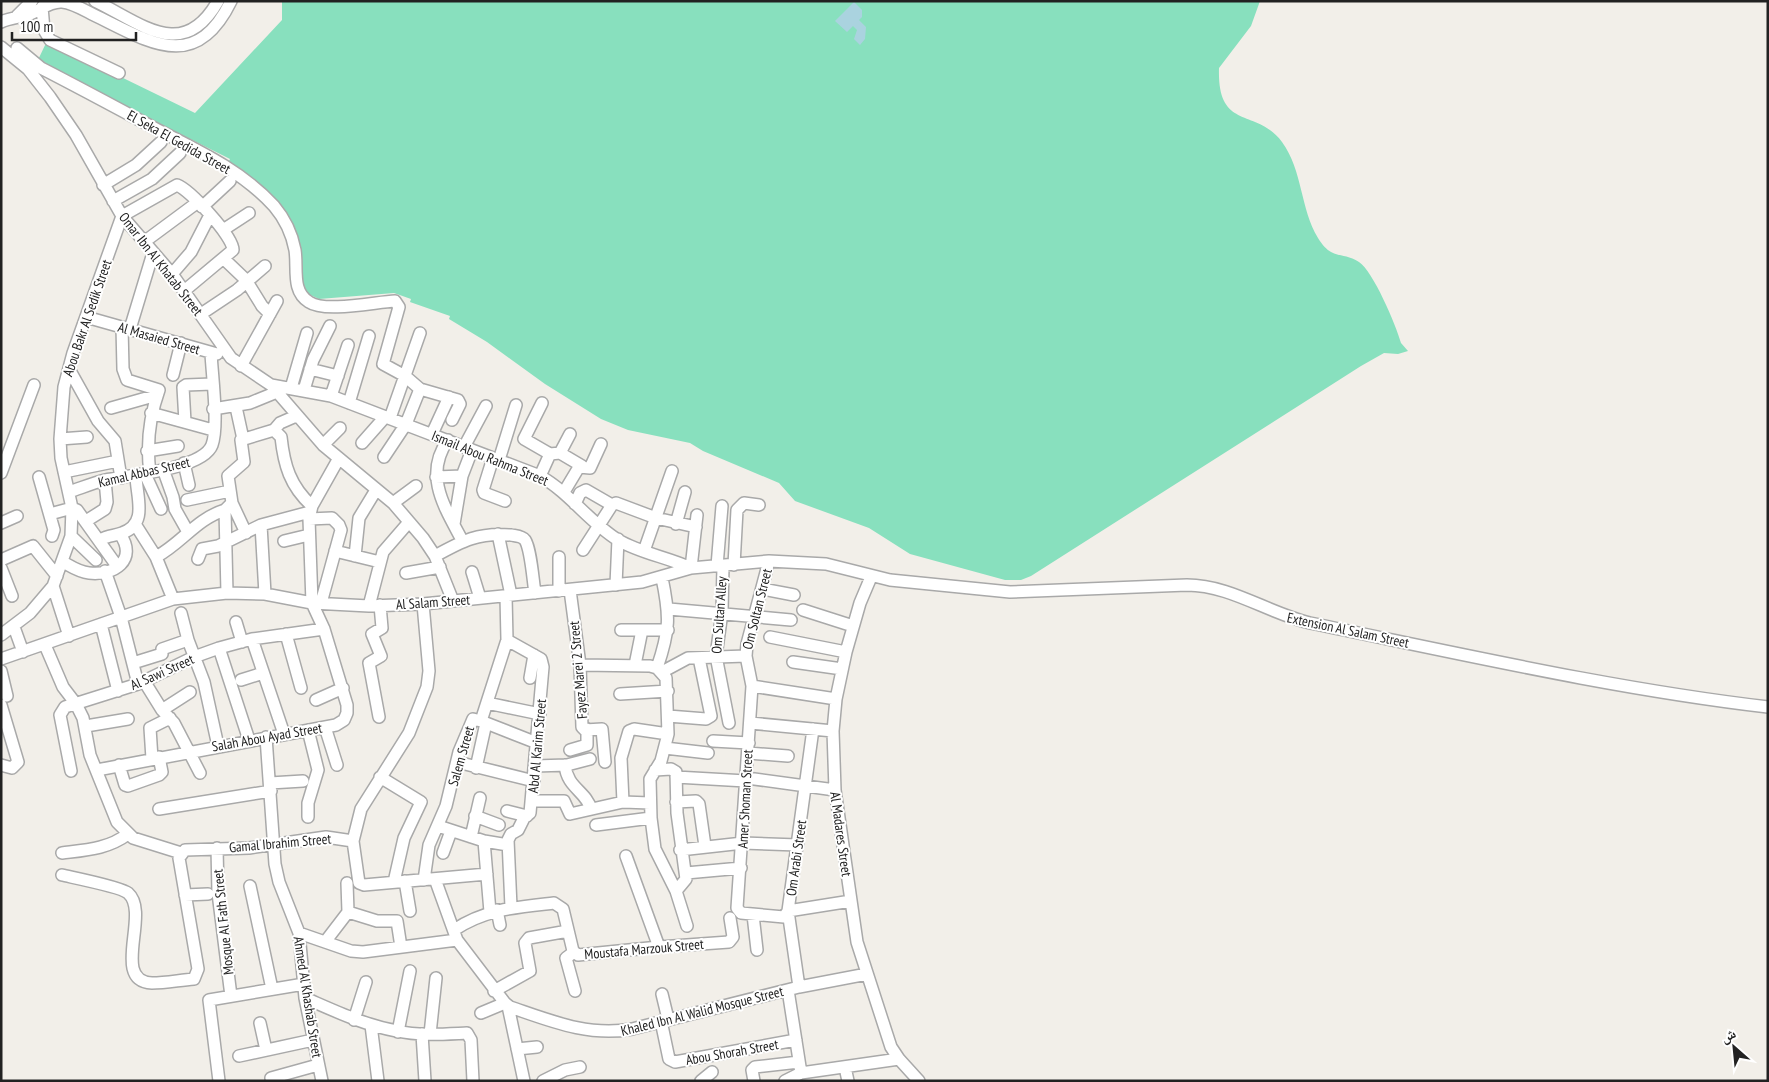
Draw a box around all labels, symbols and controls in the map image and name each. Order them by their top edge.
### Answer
scale bar [12,10,136,42]
text: 100 m [20,17,53,36]
street label: El Seka El Gedida Street [124,106,234,178]
street label: Omar Ibn Al Khatab Street [115,209,207,319]
street label: Abou Bakr Al Sedik Street [59,257,116,379]
street label: Al Masaied Street [116,318,202,358]
street label: Ismail Abou Rahma Street [429,426,551,490]
street label: Kamal Abbas Street [96,453,192,491]
street label: Om Soltan Street [738,567,776,651]
street label: Om Sultan Alley [707,575,731,654]
street label: Al Salam Street [395,590,471,614]
street label: Extension Al Salam Street [1285,608,1411,652]
street label: Fayez Marei 2 Street [565,620,591,720]
street label: Al Sawi Street [127,650,197,694]
street label: Abd Al Karim Street [524,698,550,794]
street label: Salah Abou Ayad Street [210,718,324,756]
street label: Salem Street [444,724,478,788]
street label: Amer Shoman Street [733,749,757,849]
street label: Al Madares Street [826,790,856,878]
street label: Om Arabi Street [782,819,810,897]
street label: Gamal Ibrahim Street [228,830,332,856]
street label: Mosque Al Fath Street [208,868,238,976]
street label: Ahmed Al Khashab Street [290,935,326,1059]
street label: Moustafa Marzouk Street [584,935,705,963]
street label: Khaled Ibn Al Walid Mosque Street [619,982,785,1040]
north arrow [1709,1022,1759,1072]
text: ش [1717,1024,1739,1047]
street label: Abou Shorah Street [684,1035,780,1069]

